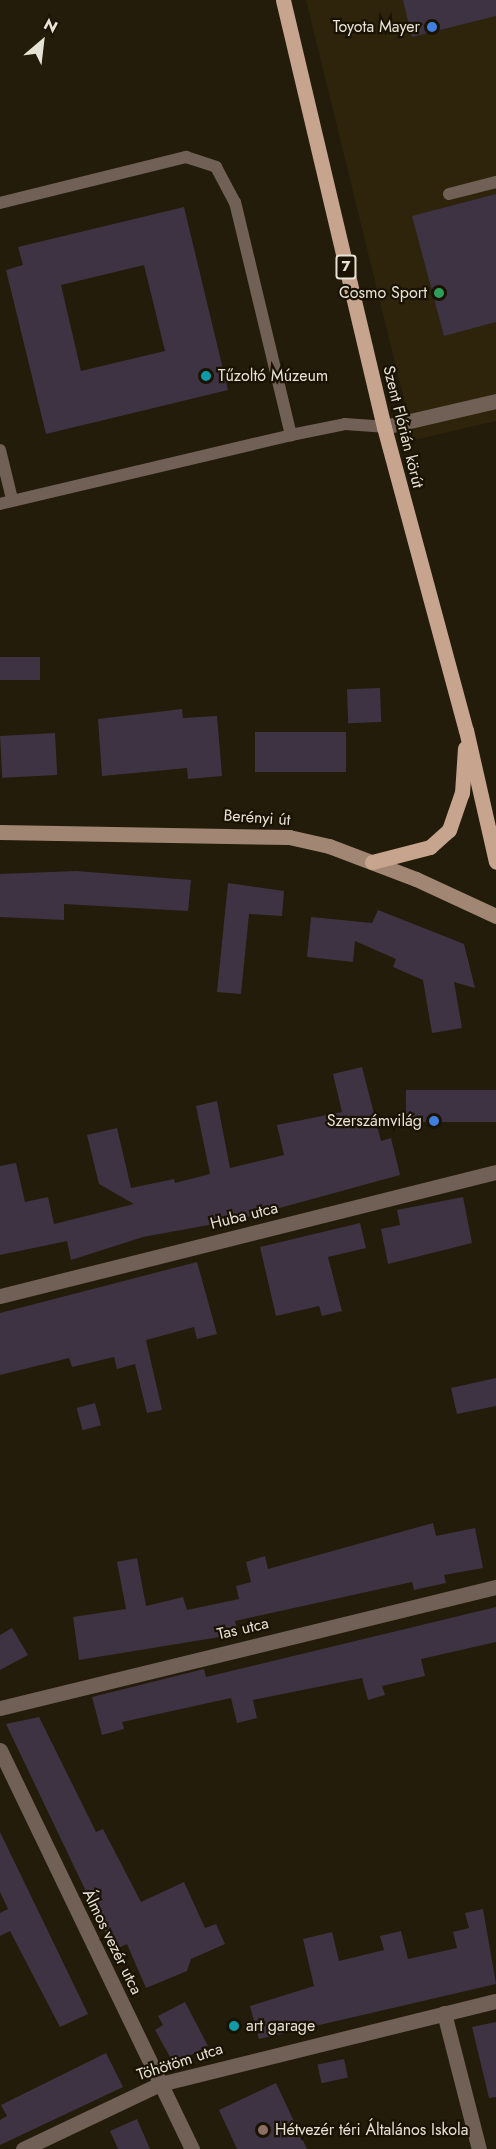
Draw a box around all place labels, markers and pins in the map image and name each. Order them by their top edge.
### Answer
place label: Toyota Mayer [333,17,420,37]
marker: Toyota Mayer [425,20,439,34]
place label: Cosmo Sport [339,283,427,303]
marker: Cosmo Sport [432,286,446,300]
place label: Tűzoltó Múzeum [218,366,328,386]
marker: Tűzoltó Múzeum [199,369,213,383]
place label: Szerszámvilág [327,1111,422,1131]
marker: Szerszámvilág [427,1114,441,1128]
place label: art garage [246,2016,315,2036]
marker: art garage [227,2019,241,2033]
place label: Hétvezér téri Általános Iskola [275,2120,468,2140]
marker: Hétvezér téri Általános Iskola [256,2123,270,2137]

